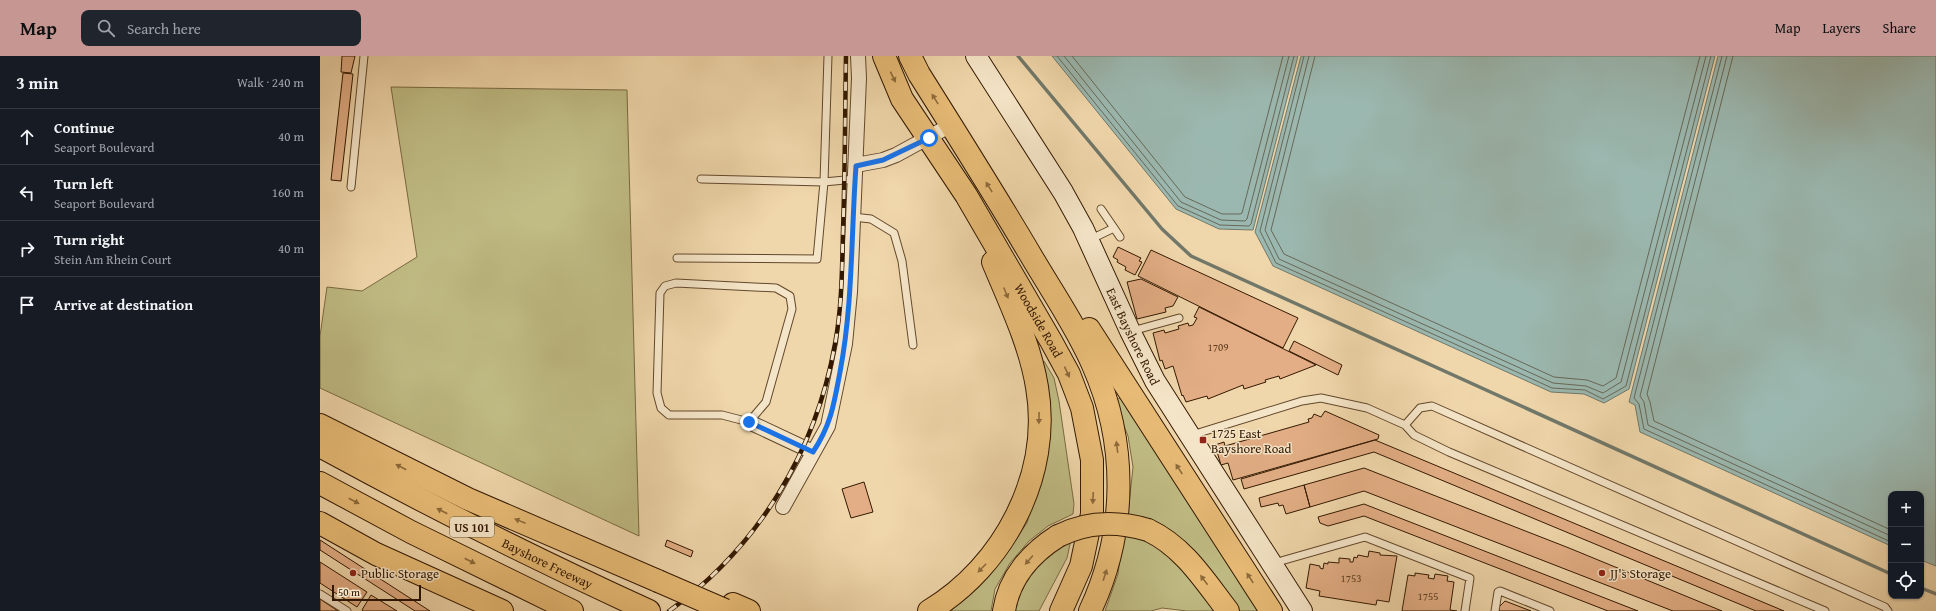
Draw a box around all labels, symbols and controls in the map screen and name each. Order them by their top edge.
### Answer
search box [81,10,361,46]
text: Map [20,14,57,42]
icon: search [95,17,117,39]
text: Search here [127,18,201,39]
text: Map [1775,18,1801,38]
text: Layers [1823,18,1861,38]
text: Share [1883,18,1916,38]
text: 3 min [16,70,58,95]
one-way arrow [890,72,896,83]
text: Walk · 240 m [237,73,304,92]
one-way arrow [931,93,938,105]
text: Continue [54,117,115,138]
icon: ahead [16,126,38,148]
text: 40 m [278,127,304,146]
route start [920,129,938,147]
text: Seaport Boulevard [54,138,154,157]
text: Turn left [54,173,113,194]
one-way arrow [985,181,993,192]
icon: left [16,182,38,204]
text: 160 m [272,183,304,202]
text: Seaport Boulevard [54,194,154,213]
text: Turn right [54,229,125,250]
icon: right [16,238,38,260]
text: 40 m [278,239,304,258]
text: Stein Am Rhein Court [54,250,172,269]
street label: Woodside Road [1010,280,1068,361]
street label: East Bayshore Road [1102,284,1165,388]
one-way arrow [1003,288,1009,300]
icon: arrive [16,294,38,316]
text: Arrive at destination [54,294,193,315]
house number: 1709 [1207,339,1229,355]
one-way arrow [1064,366,1070,377]
one-way arrow [1036,412,1042,425]
route end [740,413,758,431]
place label: 1725 East Bayshore Road [1211,424,1291,458]
marker: 1725 East Bayshore Road [1198,435,1208,445]
one-way arrow [1114,440,1120,453]
one-way arrow [396,464,407,470]
one-way arrow [1175,464,1183,474]
map controls [1888,491,1924,599]
button: + [1888,491,1924,527]
one-way arrow [1089,492,1096,504]
one-way arrow [348,498,360,505]
one-way arrow [436,508,447,514]
road number: US 101 [450,517,494,537]
one-way arrow [513,517,525,523]
button: − [1888,527,1924,563]
street label: Bayshore Freeway [499,533,597,593]
one-way arrow [1024,555,1033,566]
one-way arrow [464,558,475,564]
one-way arrow [977,563,987,573]
button: locate [1888,563,1924,599]
place label: Public Storage [361,564,439,583]
place label: JJ's Storage [1608,564,1671,583]
marker: Public Storage [348,568,358,578]
one-way arrow [1102,568,1108,580]
marker: JJ's Storage [1597,568,1607,578]
house number: 1753 [1340,570,1362,586]
one-way arrow [1246,572,1253,584]
one-way arrow [1201,575,1209,585]
scale bar [332,583,421,602]
text: 50 m [338,584,360,600]
house number: 1755 [1417,588,1439,604]

